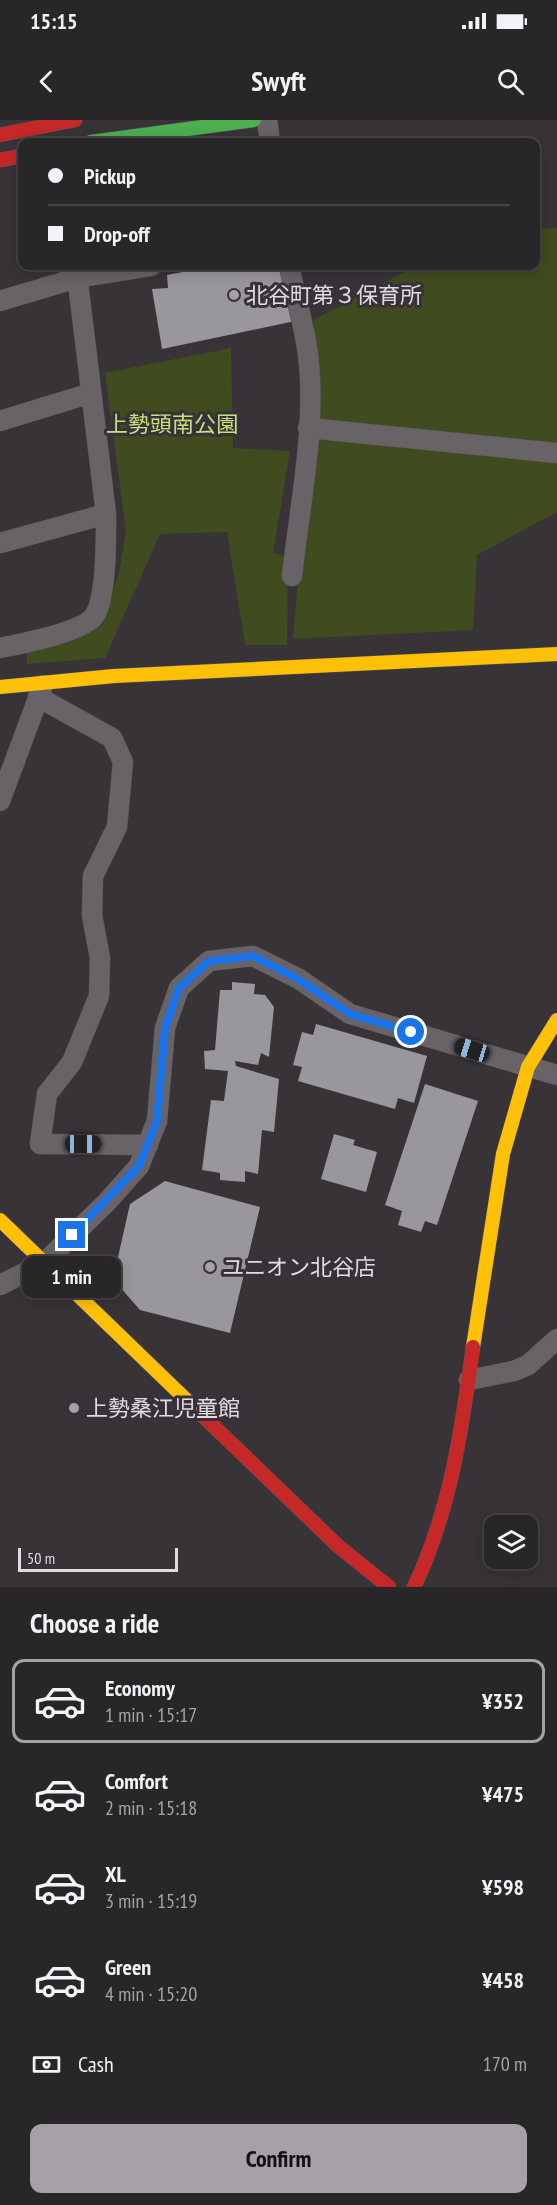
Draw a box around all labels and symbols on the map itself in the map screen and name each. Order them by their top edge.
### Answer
place label: 北谷町第３保育所 [246,281,422,309]
marker: 北谷町第３保育所 [227,288,241,302]
park label: 上勢頭南公園 [106,410,238,438]
route start [397,1018,424,1045]
car [452,1036,492,1064]
car [65,1135,101,1153]
route end [58,1221,85,1248]
place label: ユニオン北谷店 [222,1253,376,1281]
callout: 1 min [22,1256,122,1298]
marker: ユニオン北谷店 [203,1260,217,1274]
place label: 上勢桑江児童館 [86,1394,240,1422]
marker: 上勢桑江児童館 [67,1401,81,1415]
scale bar [18,1545,178,1572]

